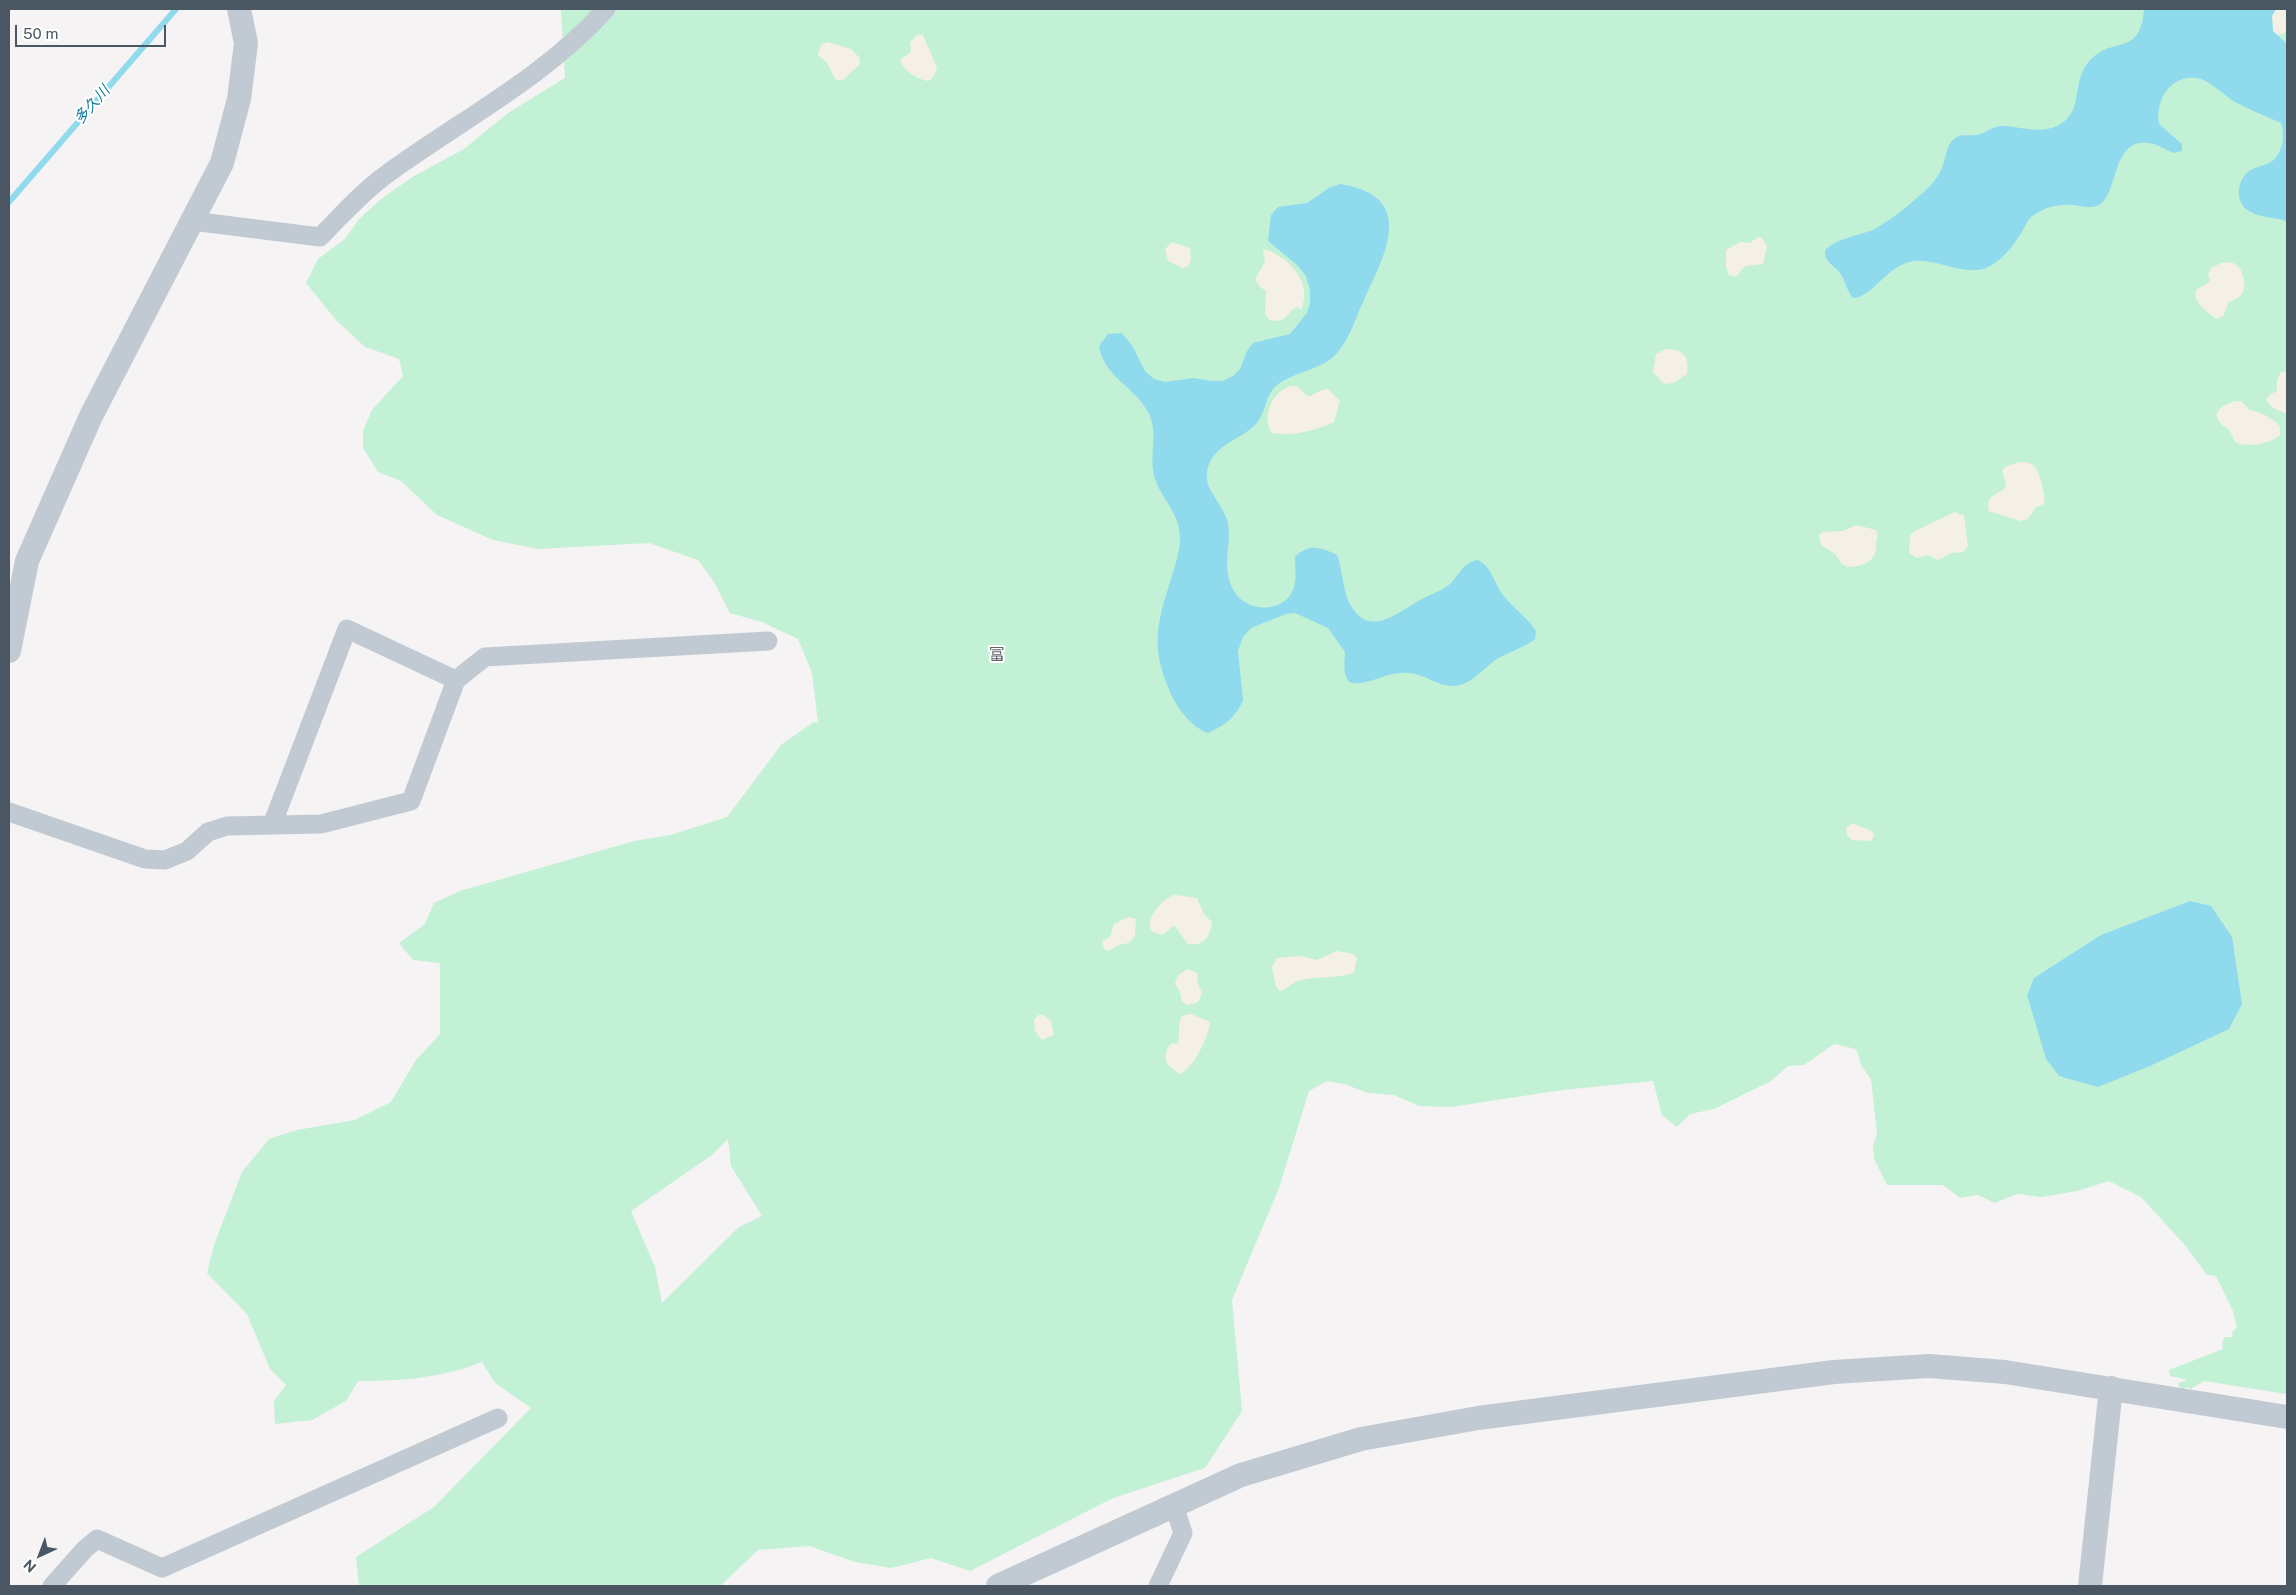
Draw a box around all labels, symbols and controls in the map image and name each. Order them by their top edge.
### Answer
scale bar [18,15,169,47]
text: 50 m [23,25,58,42]
water label: 多久川 [70,82,114,128]
district label: 富 [989,645,1005,665]
north arrow [15,1530,65,1580]
text: N [20,1556,39,1576]

